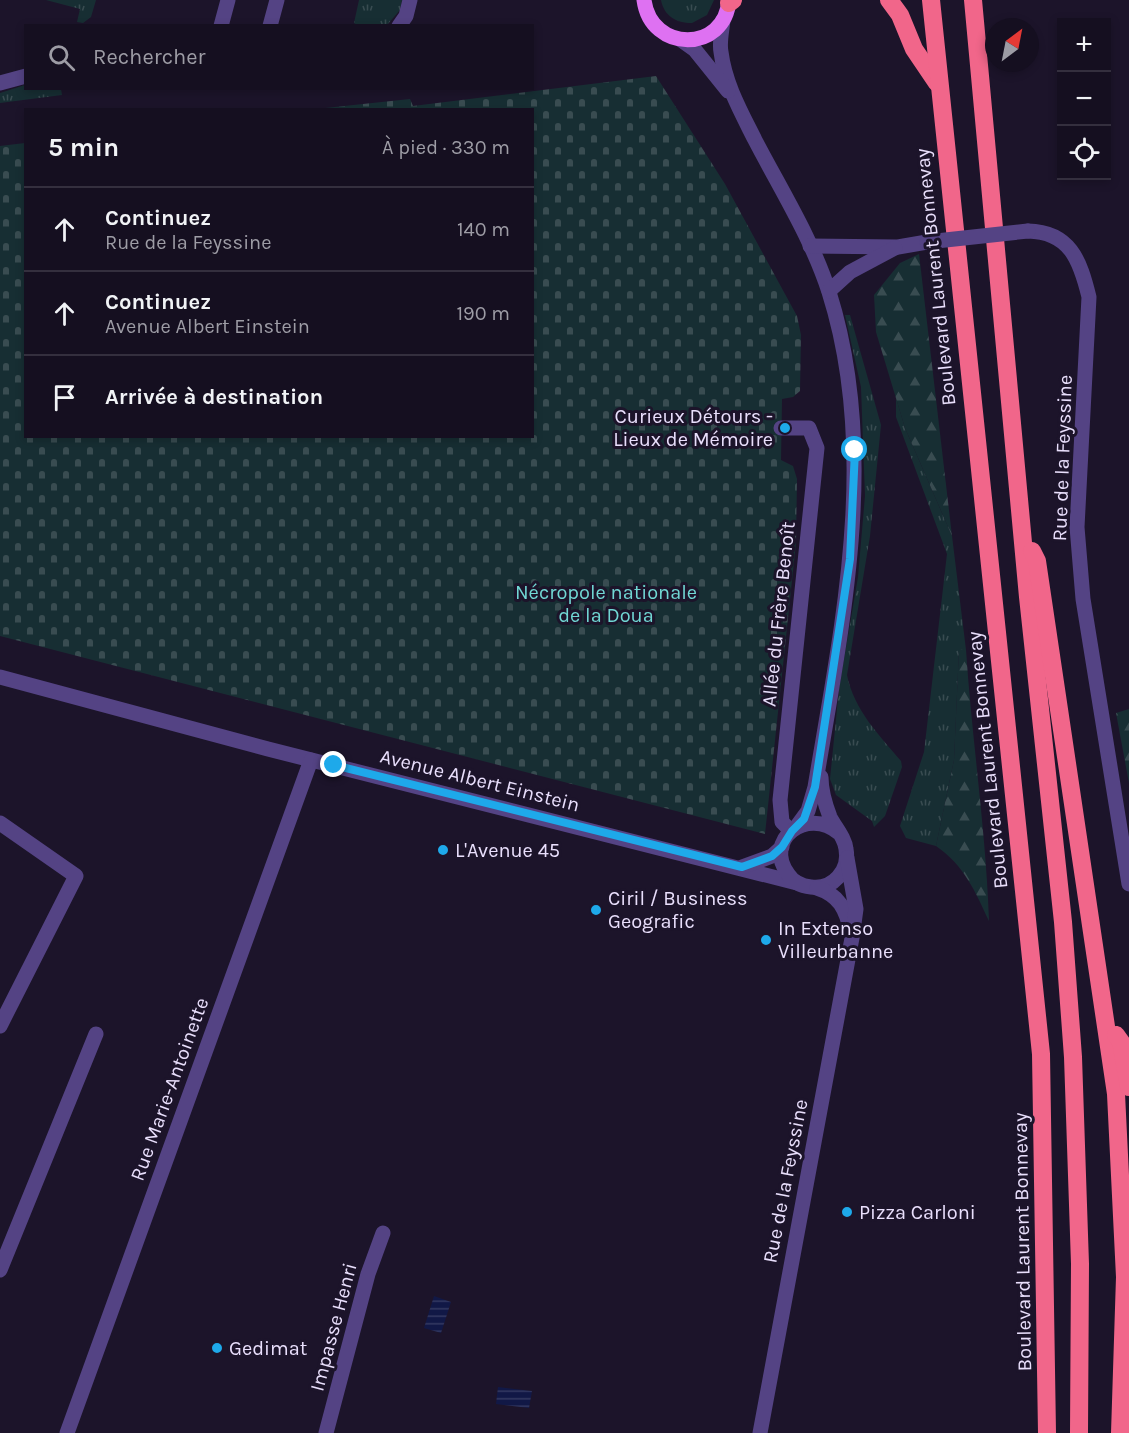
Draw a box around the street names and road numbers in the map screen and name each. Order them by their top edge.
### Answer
street label: Boulevard Laurent Bonnevay [911,147,960,407]
street label: Rue de la Feyssine [1048,374,1077,542]
street label: Allée du Frère Benoît [757,520,800,708]
street label: Boulevard Laurent Bonnevay [963,630,1012,890]
street label: Avenue Albert Einstein [378,745,582,816]
street label: Rue Marie-Antoinette [126,994,213,1184]
street label: Rue de la Feyssine [758,1097,813,1265]
street label: Boulevard Laurent Bonnevay [1009,1112,1036,1372]
street label: Impasse Henri [305,1260,362,1394]

